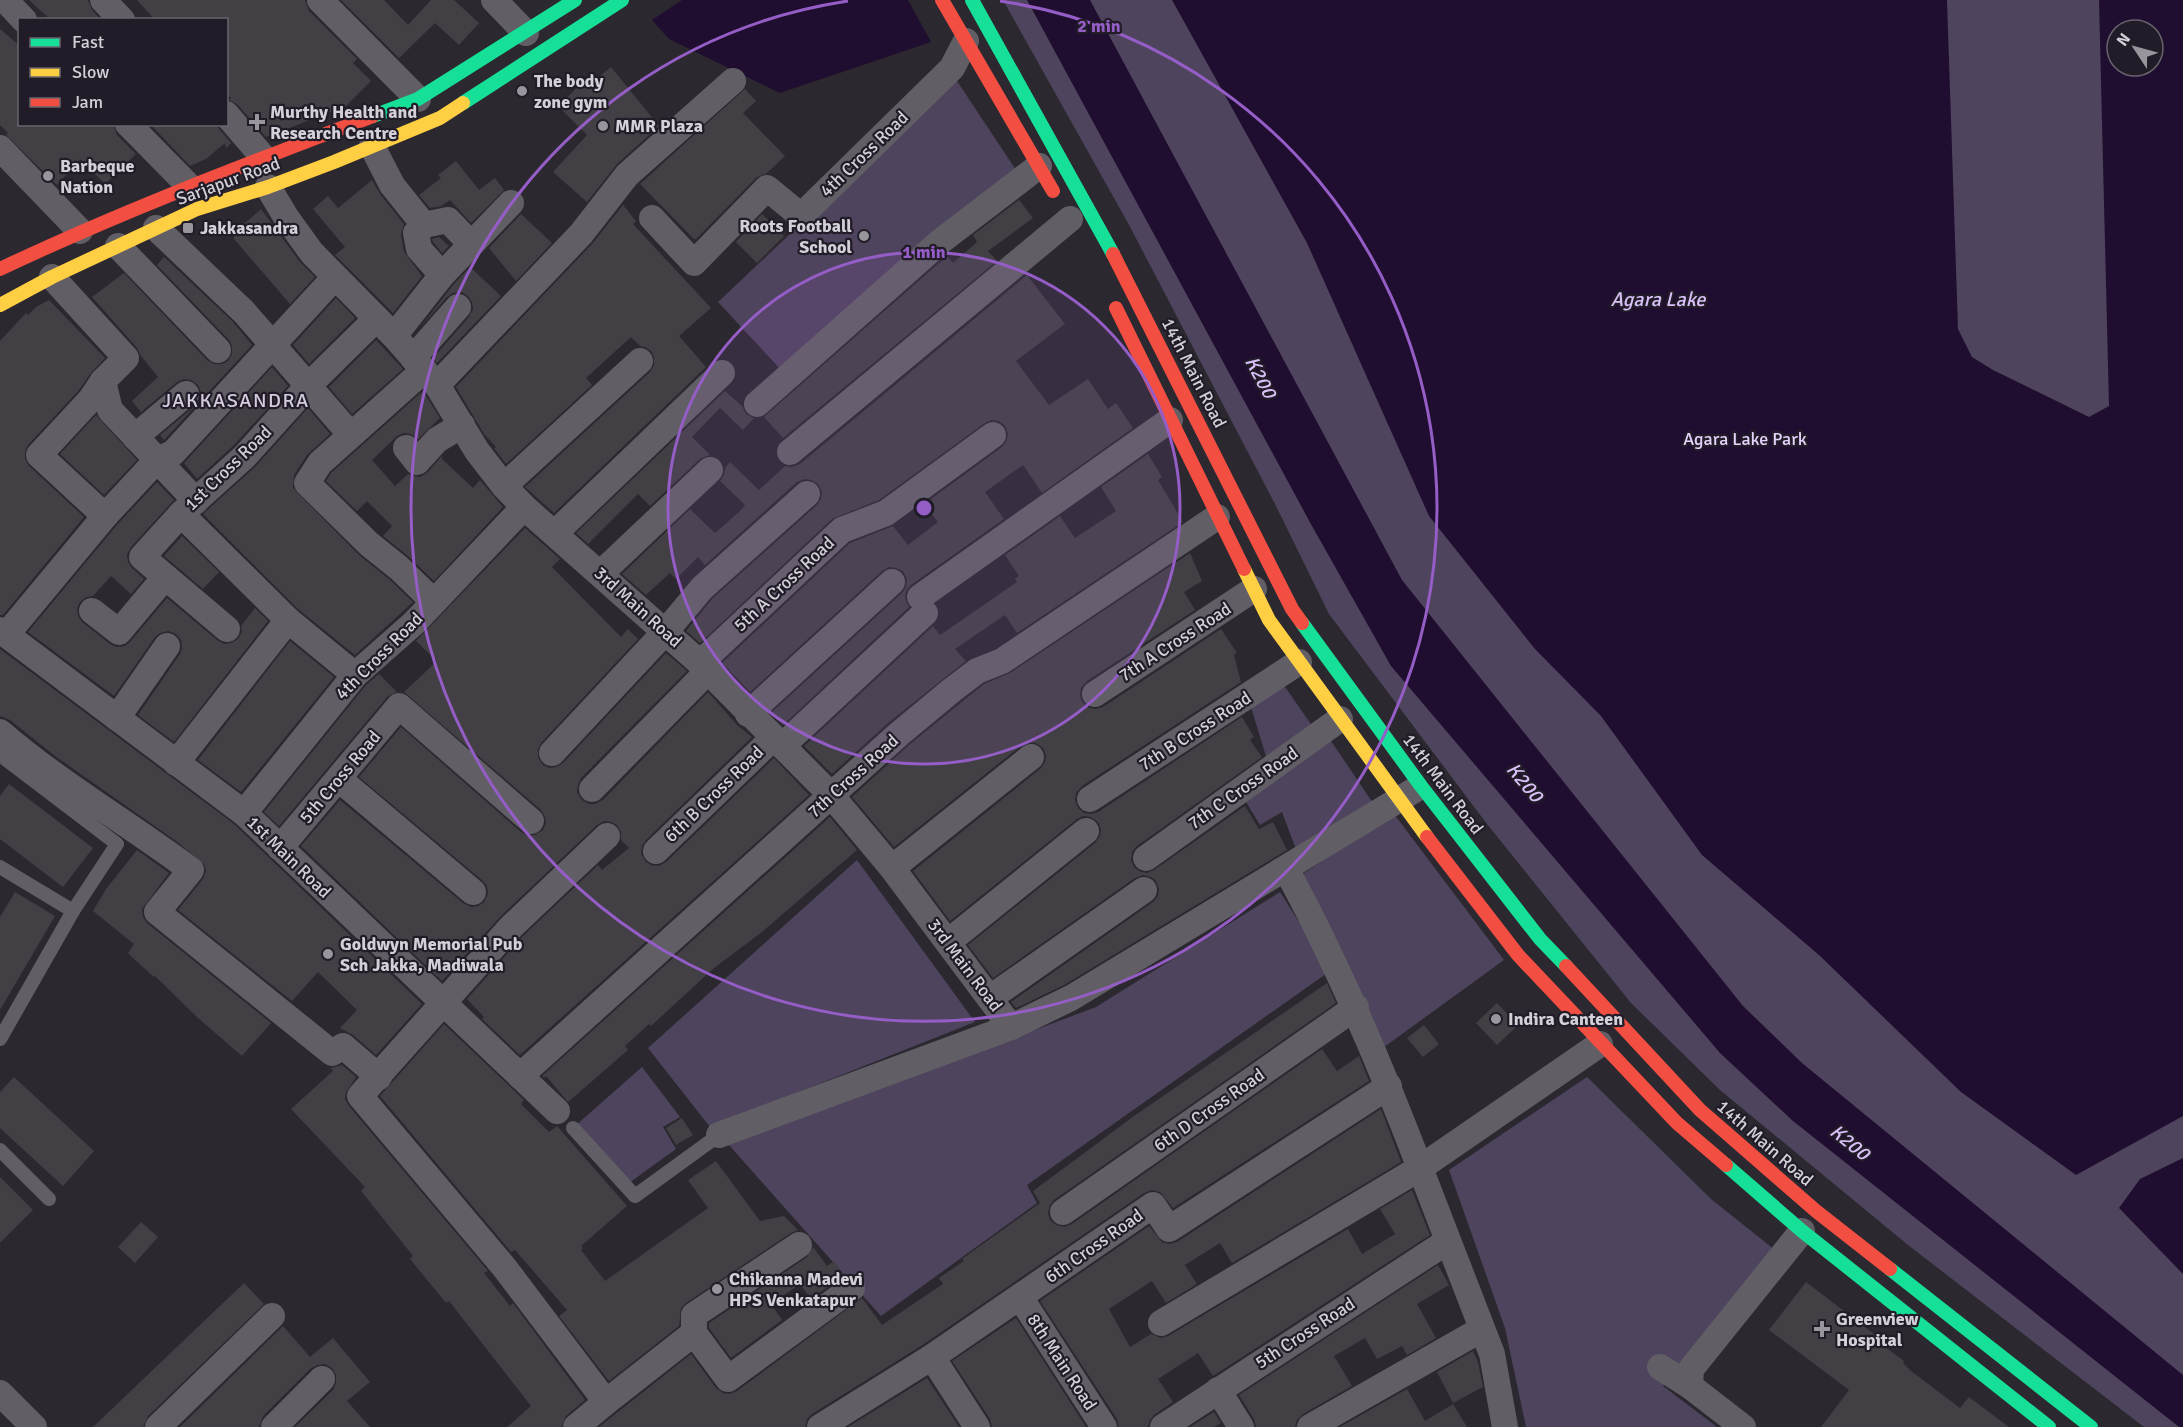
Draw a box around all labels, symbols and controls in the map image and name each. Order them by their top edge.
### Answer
text: 2 min [1077,15,1121,37]
legend [18,18,228,126]
north arrow [2105,18,2165,78]
text: N [2112,29,2135,50]
text: Fast [72,31,104,53]
text: Slow [72,61,109,83]
place label: The body zone gym [534,70,607,113]
marker: The body zone gym [515,84,529,98]
text: Jam [72,91,103,113]
place label: Murthy Health and Research Centre [270,101,417,144]
street label: 4th Cross Road [815,106,913,202]
marker: Murthy Health and Research Centre [248,113,266,131]
place label: MMR Plaza [615,115,703,137]
marker: MMR Plaza [596,119,610,133]
street label: Sarjapur Road [173,152,283,210]
place label: Barbeque Nation [60,155,135,198]
marker: Barbeque Nation [41,169,55,183]
place label: Roots Football School [739,215,852,258]
place label: Jakkasandra [200,217,298,239]
marker: Jakkasandra [181,221,195,235]
marker: Roots Football School [857,229,871,243]
text: 1 min [902,241,946,263]
water label: Agara Lake [1611,287,1706,312]
street label: 14th Main Road [1157,314,1231,432]
water label: K200 [1239,352,1283,404]
district label: JAKKASANDRA [162,388,310,413]
street label: 1st Cross Road [180,421,276,515]
park label: Agara Lake Park [1683,428,1807,450]
centre of rings [914,498,934,518]
street label: 5th A Cross Road [729,532,839,636]
street label: 3rd Main Road [590,562,686,652]
street label: 7th A Cross Road [1115,598,1235,686]
street label: 4th Cross Road [331,608,427,704]
street label: 7th B Cross Road [1135,687,1255,775]
street label: 5th Cross Road [295,726,385,828]
street label: 7th Cross Road [803,729,903,823]
street label: 14th Main Road [1398,729,1488,839]
street label: 6th B Cross Road [660,741,768,847]
street label: 7th C Cross Road [1184,742,1302,834]
water label: K200 [1501,757,1549,808]
street label: 1st Main Road [242,811,336,903]
street label: 3rd Main Road [923,914,1007,1016]
place label: Goldwyn Memorial Pub Sch Jakka, Madiwala [340,933,523,976]
marker: Goldwyn Memorial Pub Sch Jakka, Madiwala [321,947,335,961]
place label: Indira Canteen [1508,1008,1623,1030]
marker: Indira Canteen [1489,1012,1503,1026]
street label: 6th D Cross Road [1149,1064,1269,1156]
street label: 14th Main Road [1712,1095,1818,1191]
water label: K200 [1825,1119,1876,1167]
street label: 6th Cross Road [1041,1204,1147,1288]
place label: Chikanna Madevi HPS Venkatapur [729,1268,863,1311]
marker: Chikanna Madevi HPS Venkatapur [710,1282,724,1296]
street label: 5th Cross Road [1251,1293,1359,1373]
place label: Greenview Hospital [1836,1308,1919,1351]
street label: 8th Main Road [1023,1310,1101,1414]
marker: Greenview Hospital [1813,1320,1831,1338]

